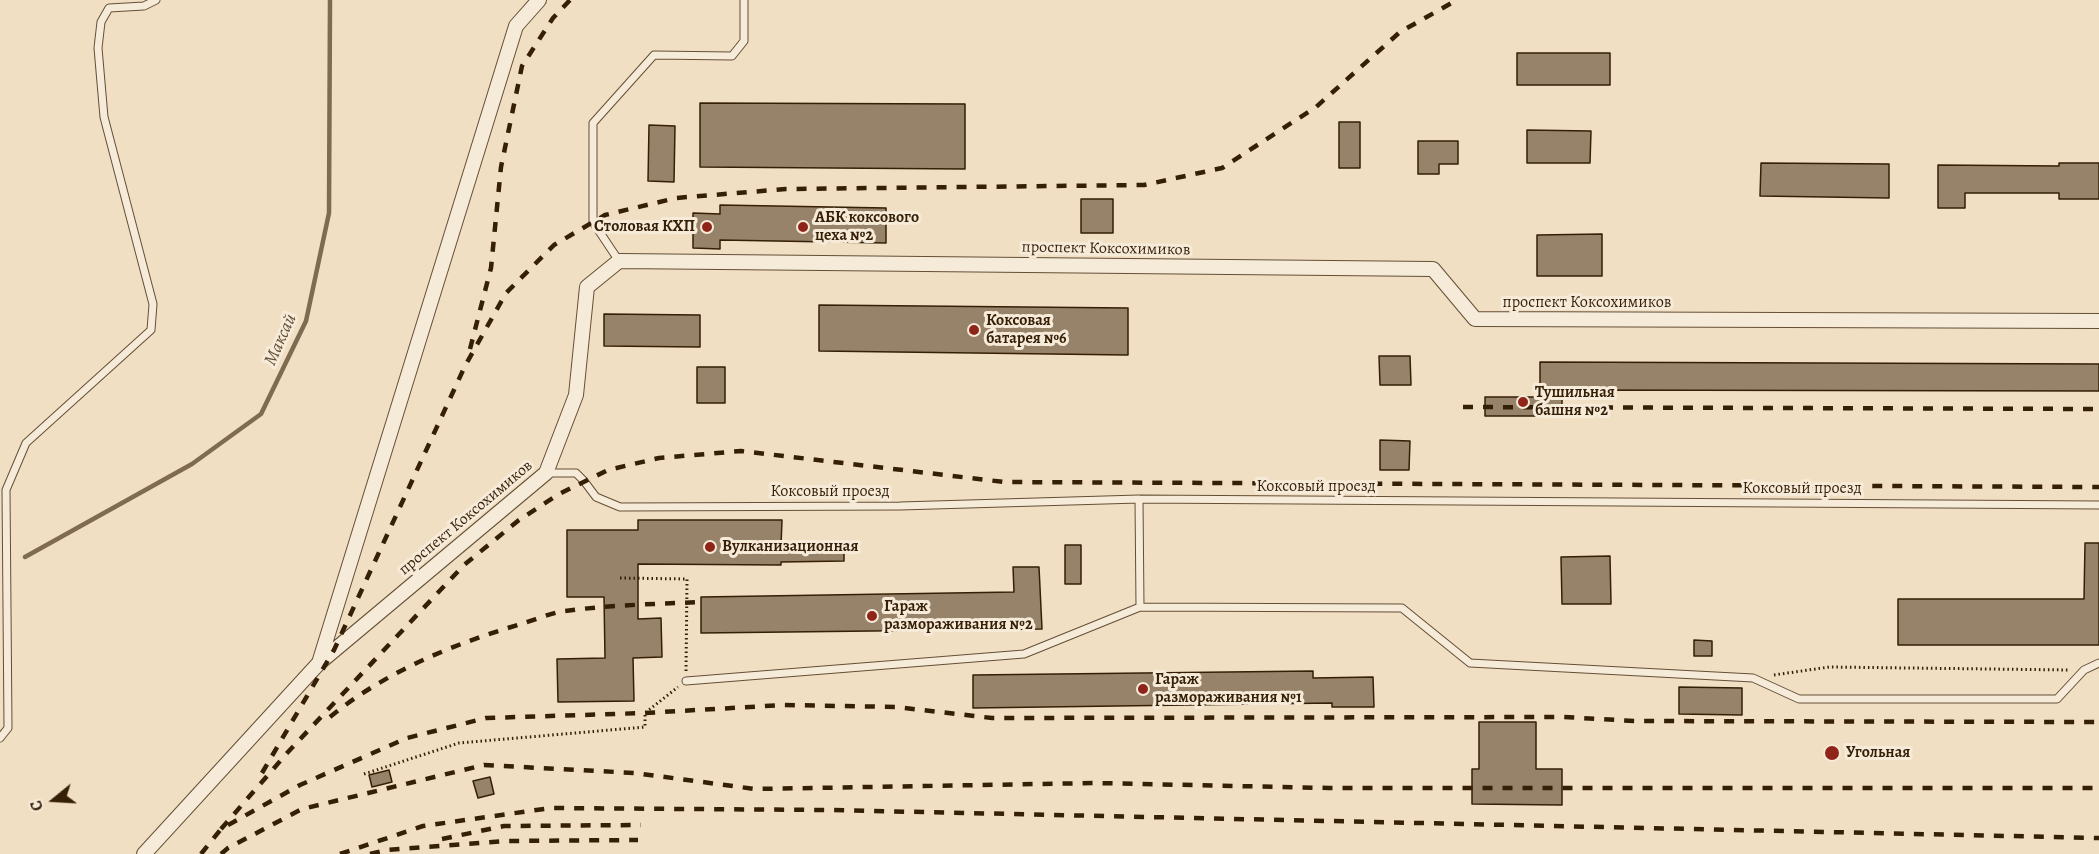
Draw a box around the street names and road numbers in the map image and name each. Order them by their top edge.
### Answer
street label: проспект Коксохимиков [1021,238,1191,260]
street label: проспект Коксохимиков [1503,293,1671,313]
street label: проспект Коксохимиков [395,456,537,580]
street label: Коксовый проезд [1256,477,1376,497]
street label: Коксовый проезд [1742,479,1862,499]
street label: Коксовый проезд [770,482,890,502]

